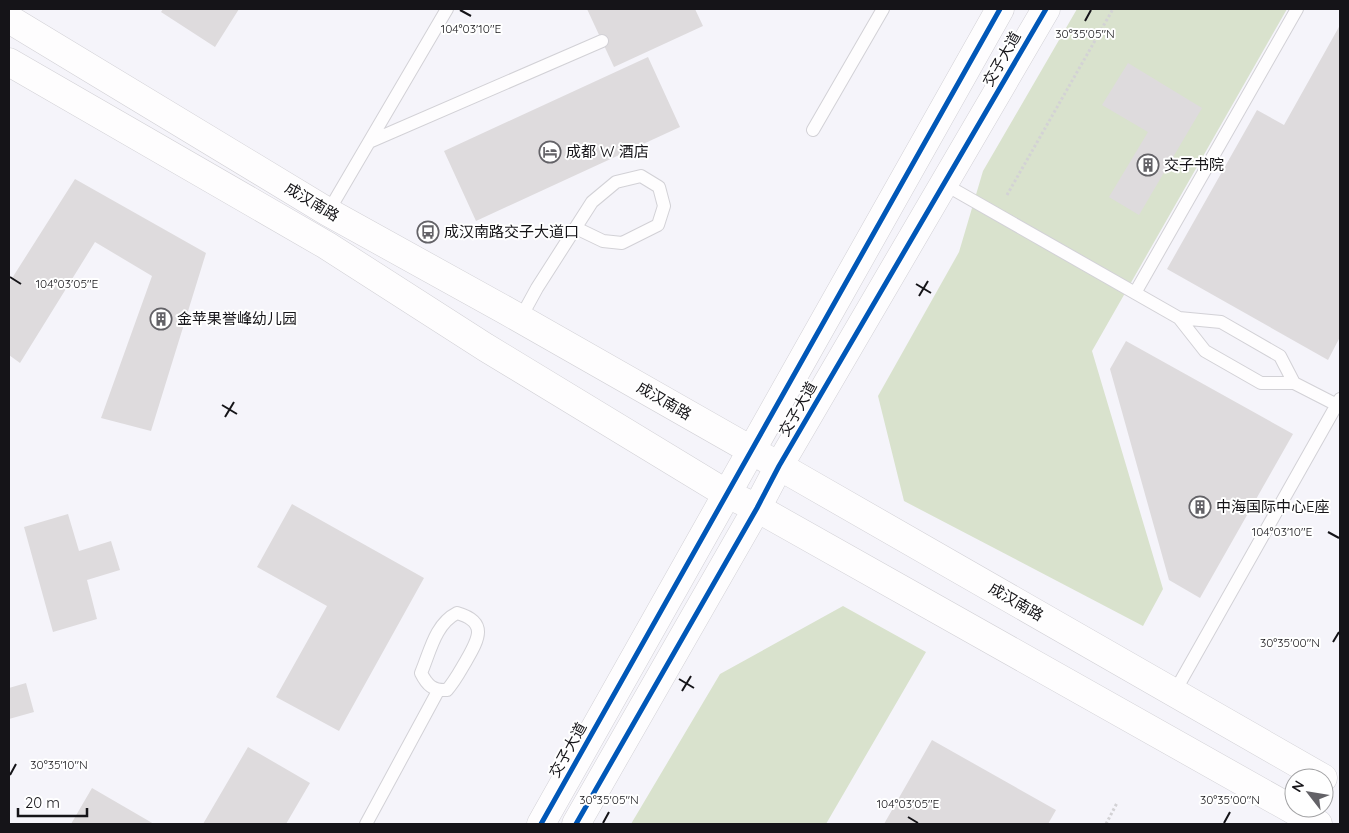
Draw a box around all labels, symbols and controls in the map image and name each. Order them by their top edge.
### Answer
text: 104°03'10"E [441,21,501,36]
text: 30°35'05"N [1055,26,1115,41]
street label: 交子大道 [978,28,1025,89]
hotel icon: 成都 W 酒店 [538,140,562,164]
place label: 成都 W 酒店 [566,142,649,161]
building icon: 交子书院 [1136,153,1160,177]
place label: 交子书院 [1164,155,1224,174]
street label: 成汉南路 [282,178,343,225]
bus stop icon: 成汉南路交子大道口 [416,220,440,244]
place label: 成汉南路交子大道口 [444,222,579,241]
text: 104°03'05"E [36,276,99,291]
building icon: 金苹果誉峰幼儿园 [149,307,173,331]
place label: 金苹果誉峰幼儿园 [177,309,297,328]
street label: 成汉南路 [634,377,695,424]
street label: 交子大道 [774,378,821,439]
building icon: 中海国际中心E座 [1188,495,1212,519]
place label: 中海国际中心E座 [1216,497,1330,516]
text: 104°03'10"E [1252,524,1312,539]
street label: 成汉南路 [986,578,1047,625]
text: 30°35'00"N [1260,635,1320,650]
street label: 交子大道 [545,719,590,781]
text: 30°35'10"N [30,757,88,772]
north arrow [1284,768,1334,818]
text: N [1287,777,1308,795]
scale bar [18,786,86,818]
text: 30°35'05"N [579,792,639,807]
text: 30°35'00"N [1200,792,1260,807]
text: 20 m [25,793,60,812]
text: 104°03'05"E [877,796,940,811]

